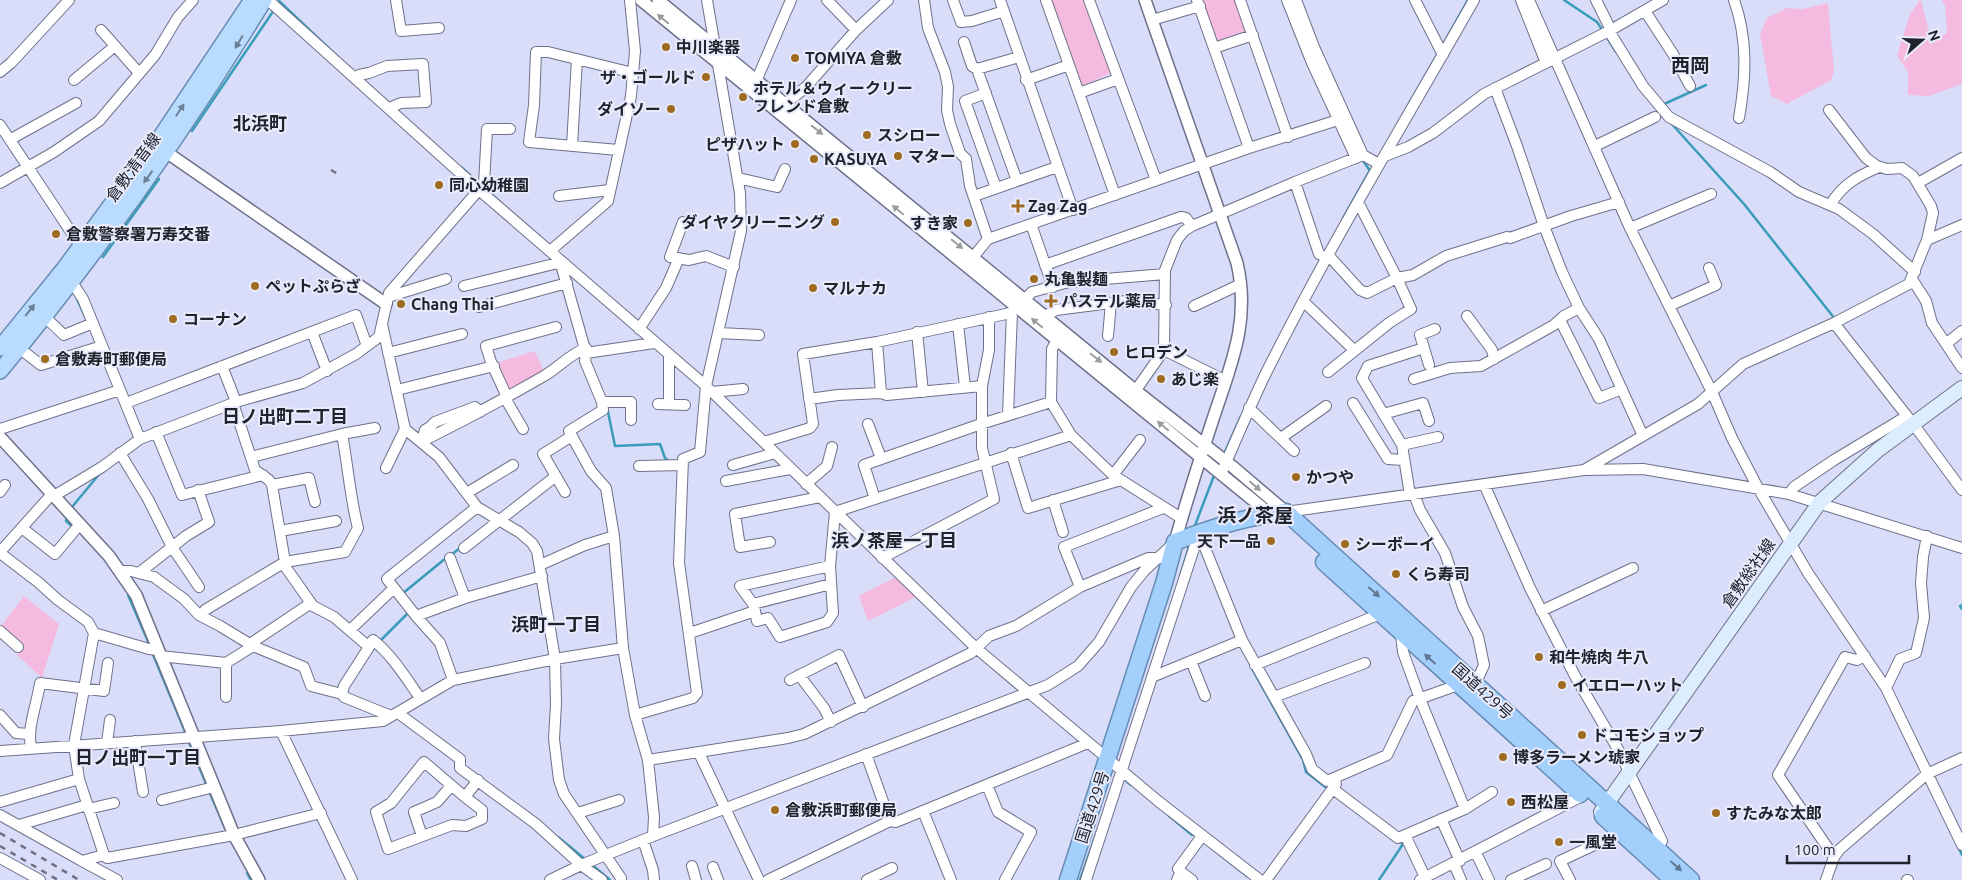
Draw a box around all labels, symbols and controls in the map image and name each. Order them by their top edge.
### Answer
one-way arrow [657,13,670,24]
north arrow [1897,15,1947,65]
text: N [1925,28,1944,43]
one-way arrow [234,35,243,48]
place label: 中川楽器 [676,38,741,56]
marker: 中川楽器 [660,41,672,53]
place label: TOMIYA 倉敷 [805,49,902,67]
marker: TOMIYA 倉敷 [789,52,801,64]
district label: 西岡 [1671,54,1709,76]
place label: ザ・ゴールド [600,68,696,86]
marker: ザ・ゴールド [700,71,712,83]
place label: ホテル＆ウィークリー フレンド倉敷 [753,79,913,115]
marker: ホテル＆ウィークリー フレンド倉敷 [737,91,749,103]
place label: ダイソー [597,100,661,118]
one-way arrow [175,103,185,117]
marker: ダイソー [665,103,677,115]
district label: 北浜町 [233,113,287,133]
one-way arrow [811,125,824,136]
place label: スシロー [877,126,941,144]
street label: 倉敷清音線 [102,129,164,205]
marker: スシロー [861,129,873,141]
place label: ピザハット [705,135,785,153]
marker: ピザハット [789,138,801,150]
place label: マター [908,147,956,165]
place label: KASUYA [824,150,888,168]
marker: マター [892,150,904,162]
marker: KASUYA [808,153,820,165]
one-way arrow [143,170,153,184]
place label: 同心幼稚園 [449,176,529,194]
marker: 同心幼稚園 [433,179,445,191]
place label: Zag Zag [1028,197,1087,215]
marker: Zag Zag [1012,200,1024,212]
one-way arrow [892,204,905,215]
place label: ダイヤクリーニング [681,213,825,231]
place label: すき家 [910,214,958,232]
marker: ダイヤクリーニング [829,216,841,228]
marker: すき家 [962,217,974,229]
place label: 倉敷警察署万寿交番 [66,225,210,243]
marker: 倉敷警察署万寿交番 [50,228,62,240]
one-way arrow [950,239,963,250]
place label: 丸亀製麺 [1044,270,1108,288]
marker: 丸亀製麺 [1028,273,1040,285]
place label: ペットぷらざ [265,277,361,295]
place label: マルナカ [823,279,887,297]
marker: ペットぷらざ [249,280,261,292]
marker: マルナカ [807,282,819,294]
place label: パステル薬局 [1061,292,1157,310]
place label: Chang Thai [411,295,494,313]
marker: パステル薬局 [1045,295,1057,307]
marker: Chang Thai [395,298,407,310]
one-way arrow [25,304,36,317]
place label: コーナン [183,310,247,328]
marker: コーナン [167,313,179,325]
one-way arrow [1031,318,1044,329]
place label: ヒロデン [1124,343,1188,361]
marker: ヒロデン [1108,346,1120,358]
place label: 倉敷寿町郵便局 [55,350,167,368]
marker: 倉敷寿町郵便局 [39,353,51,365]
one-way arrow [1089,353,1102,364]
place label: あじ楽 [1171,370,1219,388]
marker: あじ楽 [1155,373,1167,385]
district label: 日ノ出町二丁目 [222,406,348,426]
one-way arrow [1157,421,1170,432]
place label: かつや [1306,468,1354,486]
marker: かつや [1290,471,1302,483]
one-way arrow [1249,480,1261,491]
district label: 浜ノ茶屋 [1217,504,1293,526]
district label: 浜ノ茶屋一丁目 [831,530,957,550]
place label: 天下一品 [1197,532,1261,550]
marker: 天下一品 [1265,535,1277,547]
place label: シーボーイ [1355,535,1435,553]
street label: 倉敷総社線 [1718,535,1778,611]
marker: シーボーイ [1339,538,1351,550]
place label: くら寿司 [1406,565,1470,583]
marker: くら寿司 [1390,568,1402,580]
one-way arrow [1367,586,1379,598]
district label: 浜町一丁目 [511,614,601,634]
place label: 和牛焼肉 牛八 [1549,648,1649,666]
marker: 和牛焼肉 牛八 [1533,651,1545,663]
one-way arrow [1424,653,1436,665]
street label: 国道429号 [1449,659,1517,723]
place label: イエローハット [1572,676,1684,694]
marker: イエローハット [1556,679,1568,691]
place label: ドコモショップ [1592,726,1704,744]
marker: ドコモショップ [1576,729,1588,741]
district label: 日ノ出町一丁目 [75,747,201,767]
place label: 博多ラーメン琥家 [1513,748,1640,766]
marker: 博多ラーメン琥家 [1497,751,1509,763]
street label: 国道429号 [1072,769,1112,845]
place label: 西松屋 [1521,793,1569,811]
marker: 西松屋 [1505,796,1517,808]
place label: 倉敷浜町郵便局 [785,801,897,819]
marker: 倉敷浜町郵便局 [769,804,781,816]
place label: すたみな太郎 [1726,804,1822,822]
marker: すたみな太郎 [1710,807,1722,819]
scale bar [1787,832,1910,864]
place label: 一風堂 [1569,833,1617,851]
marker: 一風堂 [1553,836,1565,848]
text: 100 m [1794,841,1836,858]
one-way arrow [1669,860,1681,872]

